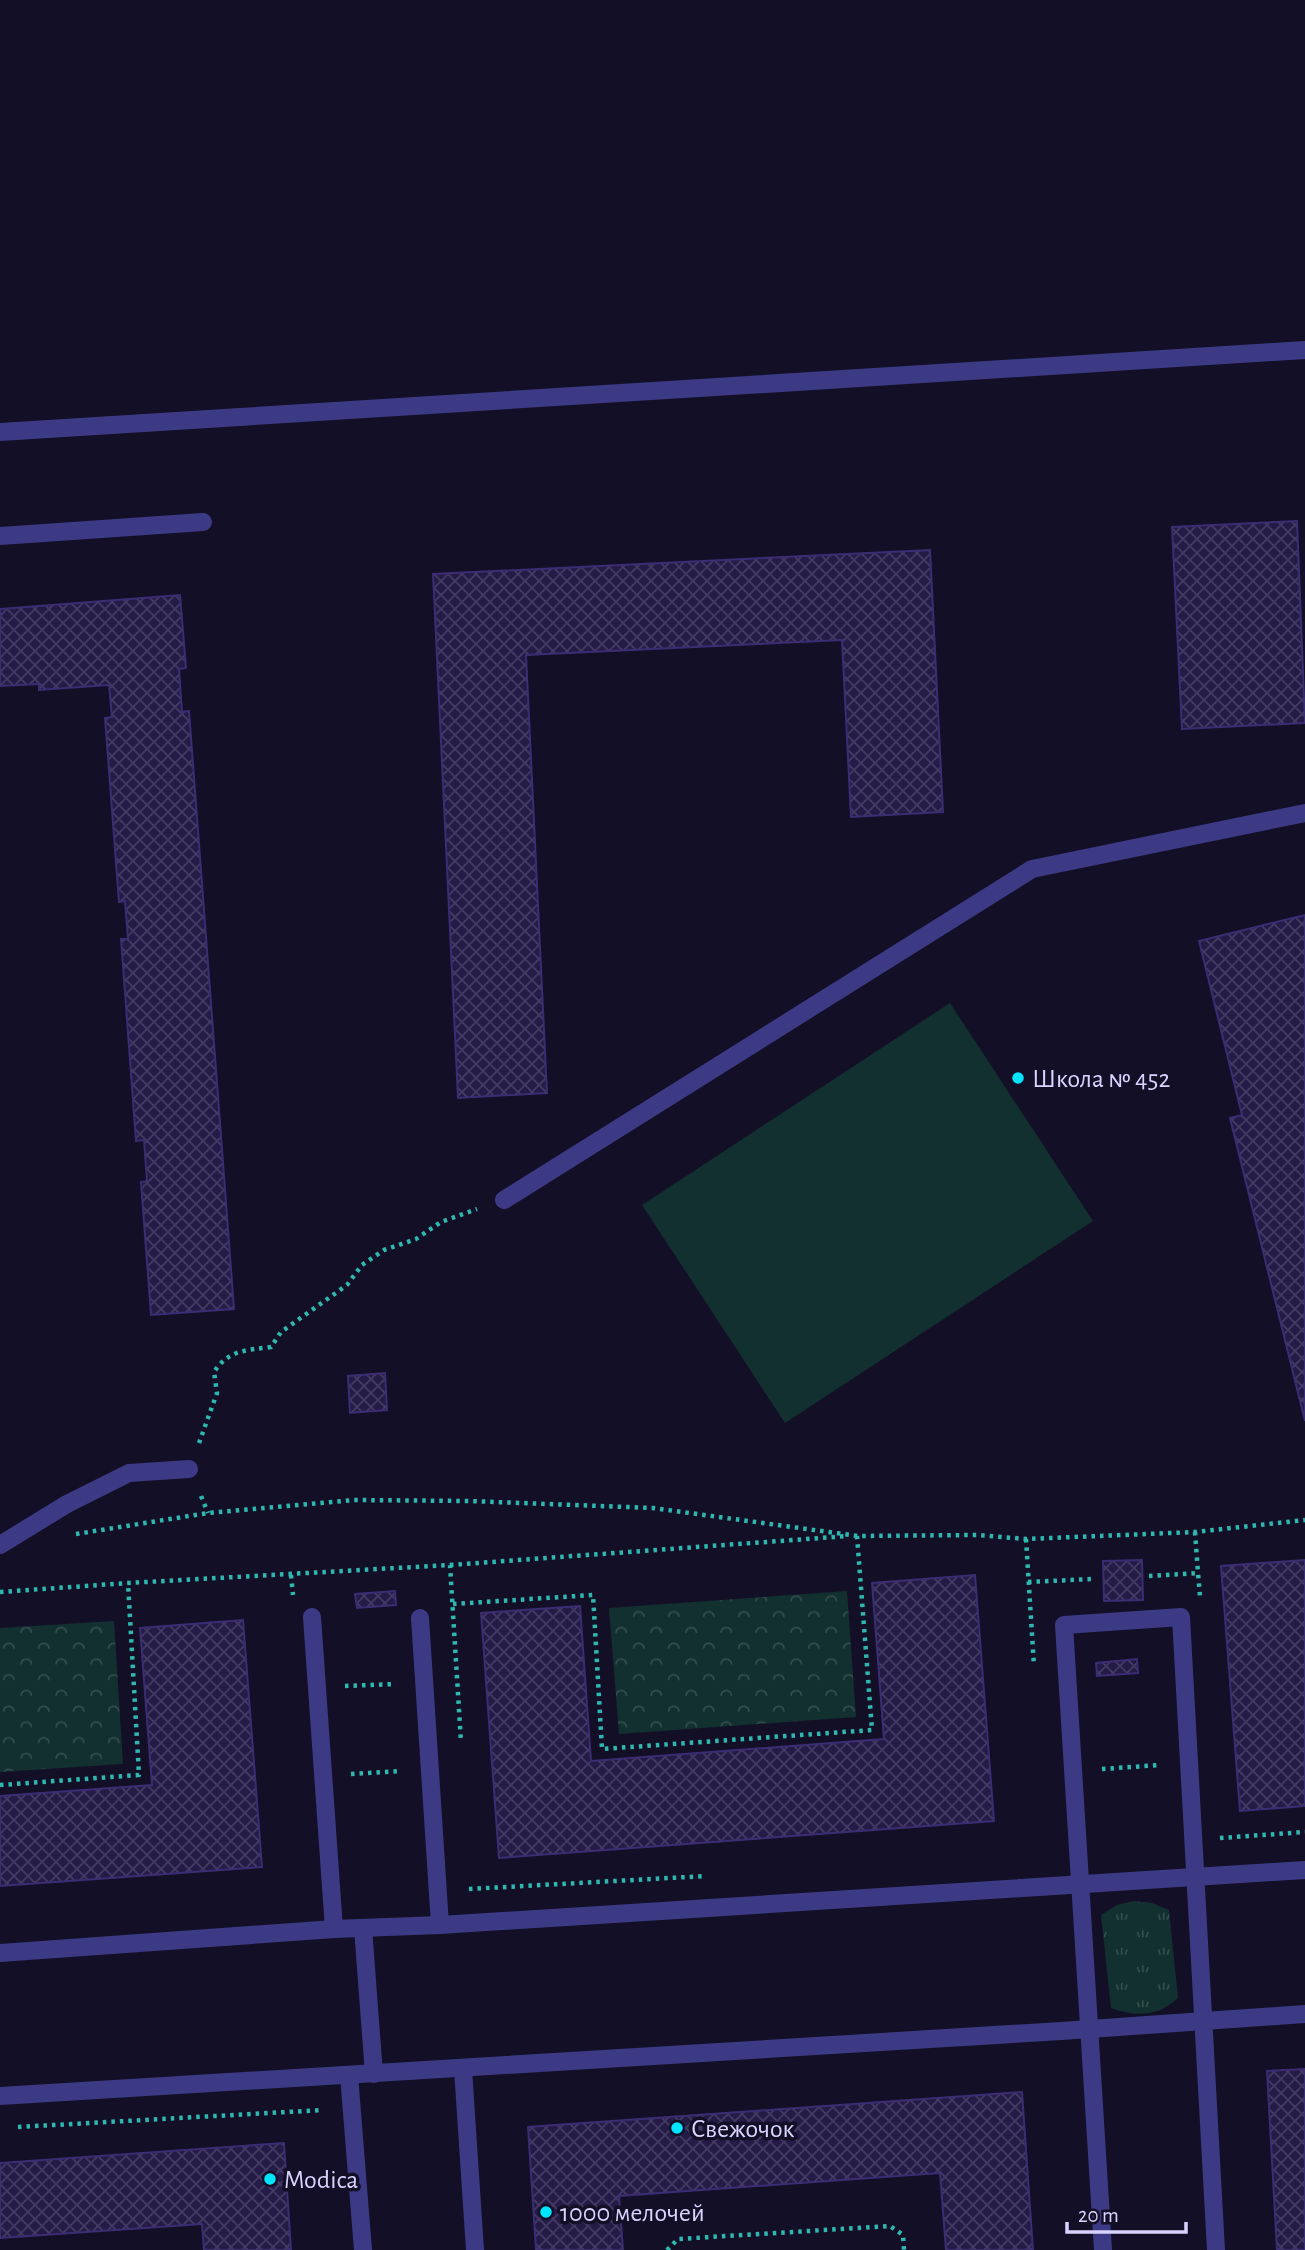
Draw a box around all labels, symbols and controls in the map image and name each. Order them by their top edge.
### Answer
place label: Школа № 452 [1032,1066,1170,1092]
marker: Школа № 452 [1010,1070,1026,1086]
place label: Свежочок [691,2116,794,2142]
marker: Свежочок [669,2120,685,2136]
place label: Modica [284,2167,358,2193]
marker: Modica [262,2171,278,2187]
scale bar [1067,2190,1186,2234]
place label: 1000 мелочей [560,2200,705,2226]
marker: 1000 мелочей [538,2204,554,2220]
text: 20 m [1078,2205,1119,2226]

